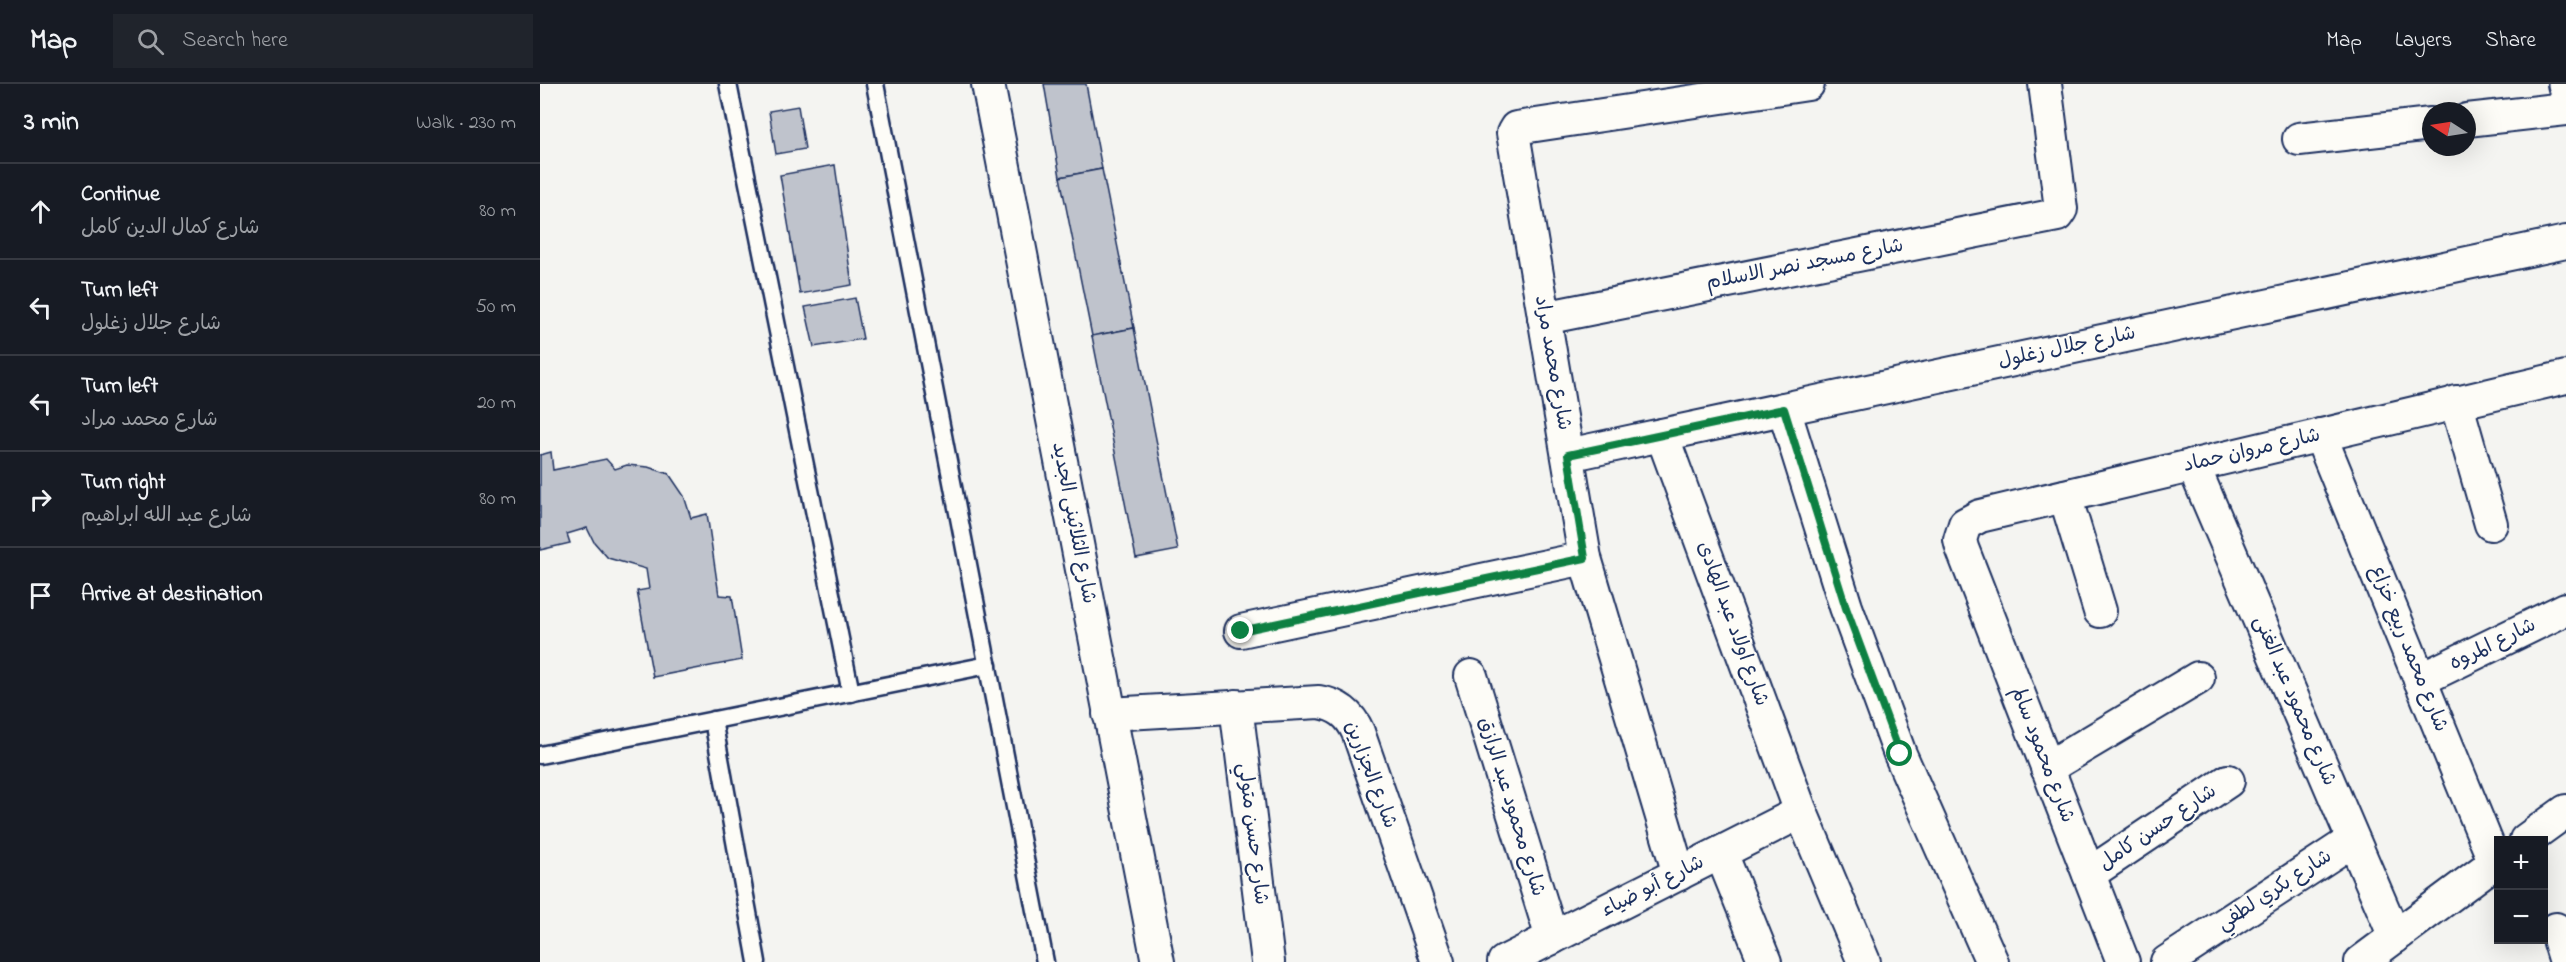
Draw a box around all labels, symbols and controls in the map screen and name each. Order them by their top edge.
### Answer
search box [113,14,533,68]
text: Map [30,21,77,62]
icon: search [134,25,167,58]
text: Search here [182,25,288,57]
text: Map [2326,26,2362,56]
text: Layers [2395,26,2452,56]
text: Share [2485,26,2536,56]
north arrow [2422,102,2476,156]
text: 3 min [24,104,79,142]
text: Walk · 230 m [416,109,516,138]
text: Continue [81,179,160,211]
icon: ahead [24,195,57,228]
text: 80 m [479,197,516,226]
text: شارع كمال الدين كامل [81,214,259,243]
street label: شارع مسجد نصر الاسلام [1704,232,1906,298]
text: Turn left [81,275,158,307]
icon: left [24,291,57,324]
text: 50 m [475,293,516,322]
street label: شارع محمد مراد [1526,293,1578,433]
text: شارع جلال زغلول [81,310,221,339]
street label: شارع جلال زغلول [1996,319,2138,377]
text: Turn left [81,371,158,403]
icon: left [24,387,57,420]
text: 20 m [477,389,516,418]
text: شارع محمد مراد [81,406,218,435]
street label: شارع مروان حماد [2181,421,2323,481]
street label: شارع الثلاثينى الجديد [1043,440,1103,606]
text: Turn right [81,467,166,499]
icon: right [24,483,57,516]
text: 80 m [479,485,516,514]
text: شارع عبد الله ابراهيم [81,502,252,531]
street label: شارع اولاد عبد الهادى [1689,538,1775,710]
street label: شارع محمد ربيع خزاع [2361,561,2455,737]
icon: arrive [24,579,57,612]
text: Arrive at destination [81,579,263,611]
street label: شارع محمود عبد الغنى [2245,611,2343,791]
street label: شارع المروه [2445,612,2541,678]
route end [1227,617,1253,643]
street label: شارع محمود سالم [2003,683,2081,827]
street label: شارع محمود عبد الرازق [1470,714,1552,900]
street label: شارع الجزارين [1336,717,1404,833]
route start [1886,740,1912,766]
street label: شارع حسن متولي [1228,761,1275,907]
street label: شارع حسن كامل [2093,778,2223,878]
map controls [2494,836,2548,944]
button: + [2494,836,2548,890]
street label: شارع بكري لطفي [2212,843,2339,940]
street label: شارع أبو ضياء [1596,849,1710,925]
button: − [2494,890,2548,944]

